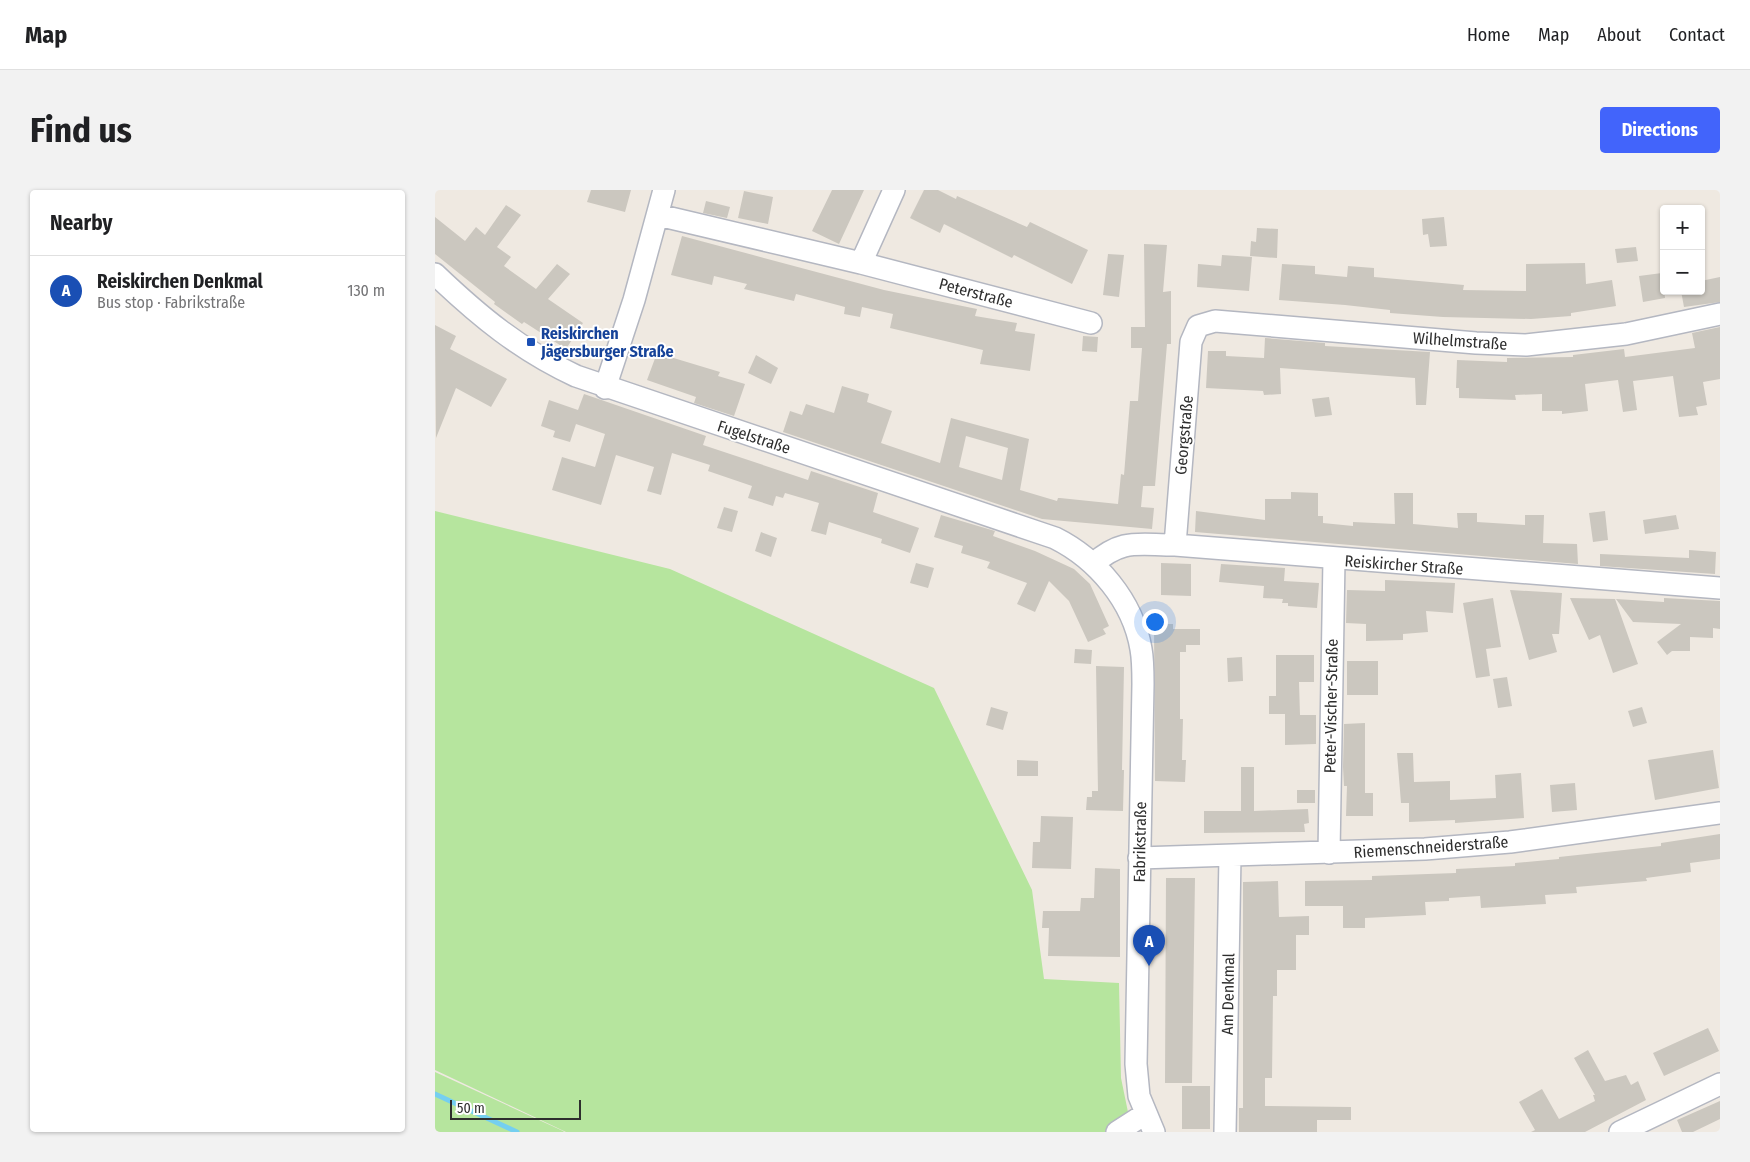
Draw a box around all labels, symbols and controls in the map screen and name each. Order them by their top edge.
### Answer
text: Map [25,21,67,49]
text: Home [1467,24,1510,46]
text: Map [1538,24,1569,46]
text: About [1597,24,1641,46]
text: Contact [1669,24,1725,46]
button: Directions [1600,107,1720,153]
text: Find us [30,109,132,151]
map controls [1660,205,1705,295]
button: + [1660,205,1705,250]
text: Nearby [50,210,112,236]
button: − [1660,250,1705,295]
text: Reiskirchen Denkmal [97,270,263,293]
street label: Peterstraße [937,274,1015,312]
text: A [62,281,70,300]
text: 130 m [347,281,385,300]
text: Bus stop · Fabrikstraße [97,293,245,312]
place label: Reiskirchen Jägersburger Straße [540,324,674,361]
street label: Wilhelmstraße [1412,328,1508,354]
marker: Reiskirchen Jägersburger Straße [525,336,537,348]
street label: Georgstraße [1171,394,1197,476]
street label: Fugelstraße [715,416,793,458]
street label: Reiskircher Straße [1344,551,1464,579]
your location [1142,609,1168,635]
street label: Peter-Vischer-Straße [1320,639,1342,773]
street label: Fabrikstraße [1130,801,1150,883]
street label: Riemenschneiderstraße [1353,832,1509,862]
pin: A [1133,925,1165,966]
street label: Am Denkmal [1218,953,1238,1035]
scale bar [450,1097,581,1120]
text: 50 m [457,1100,485,1117]

